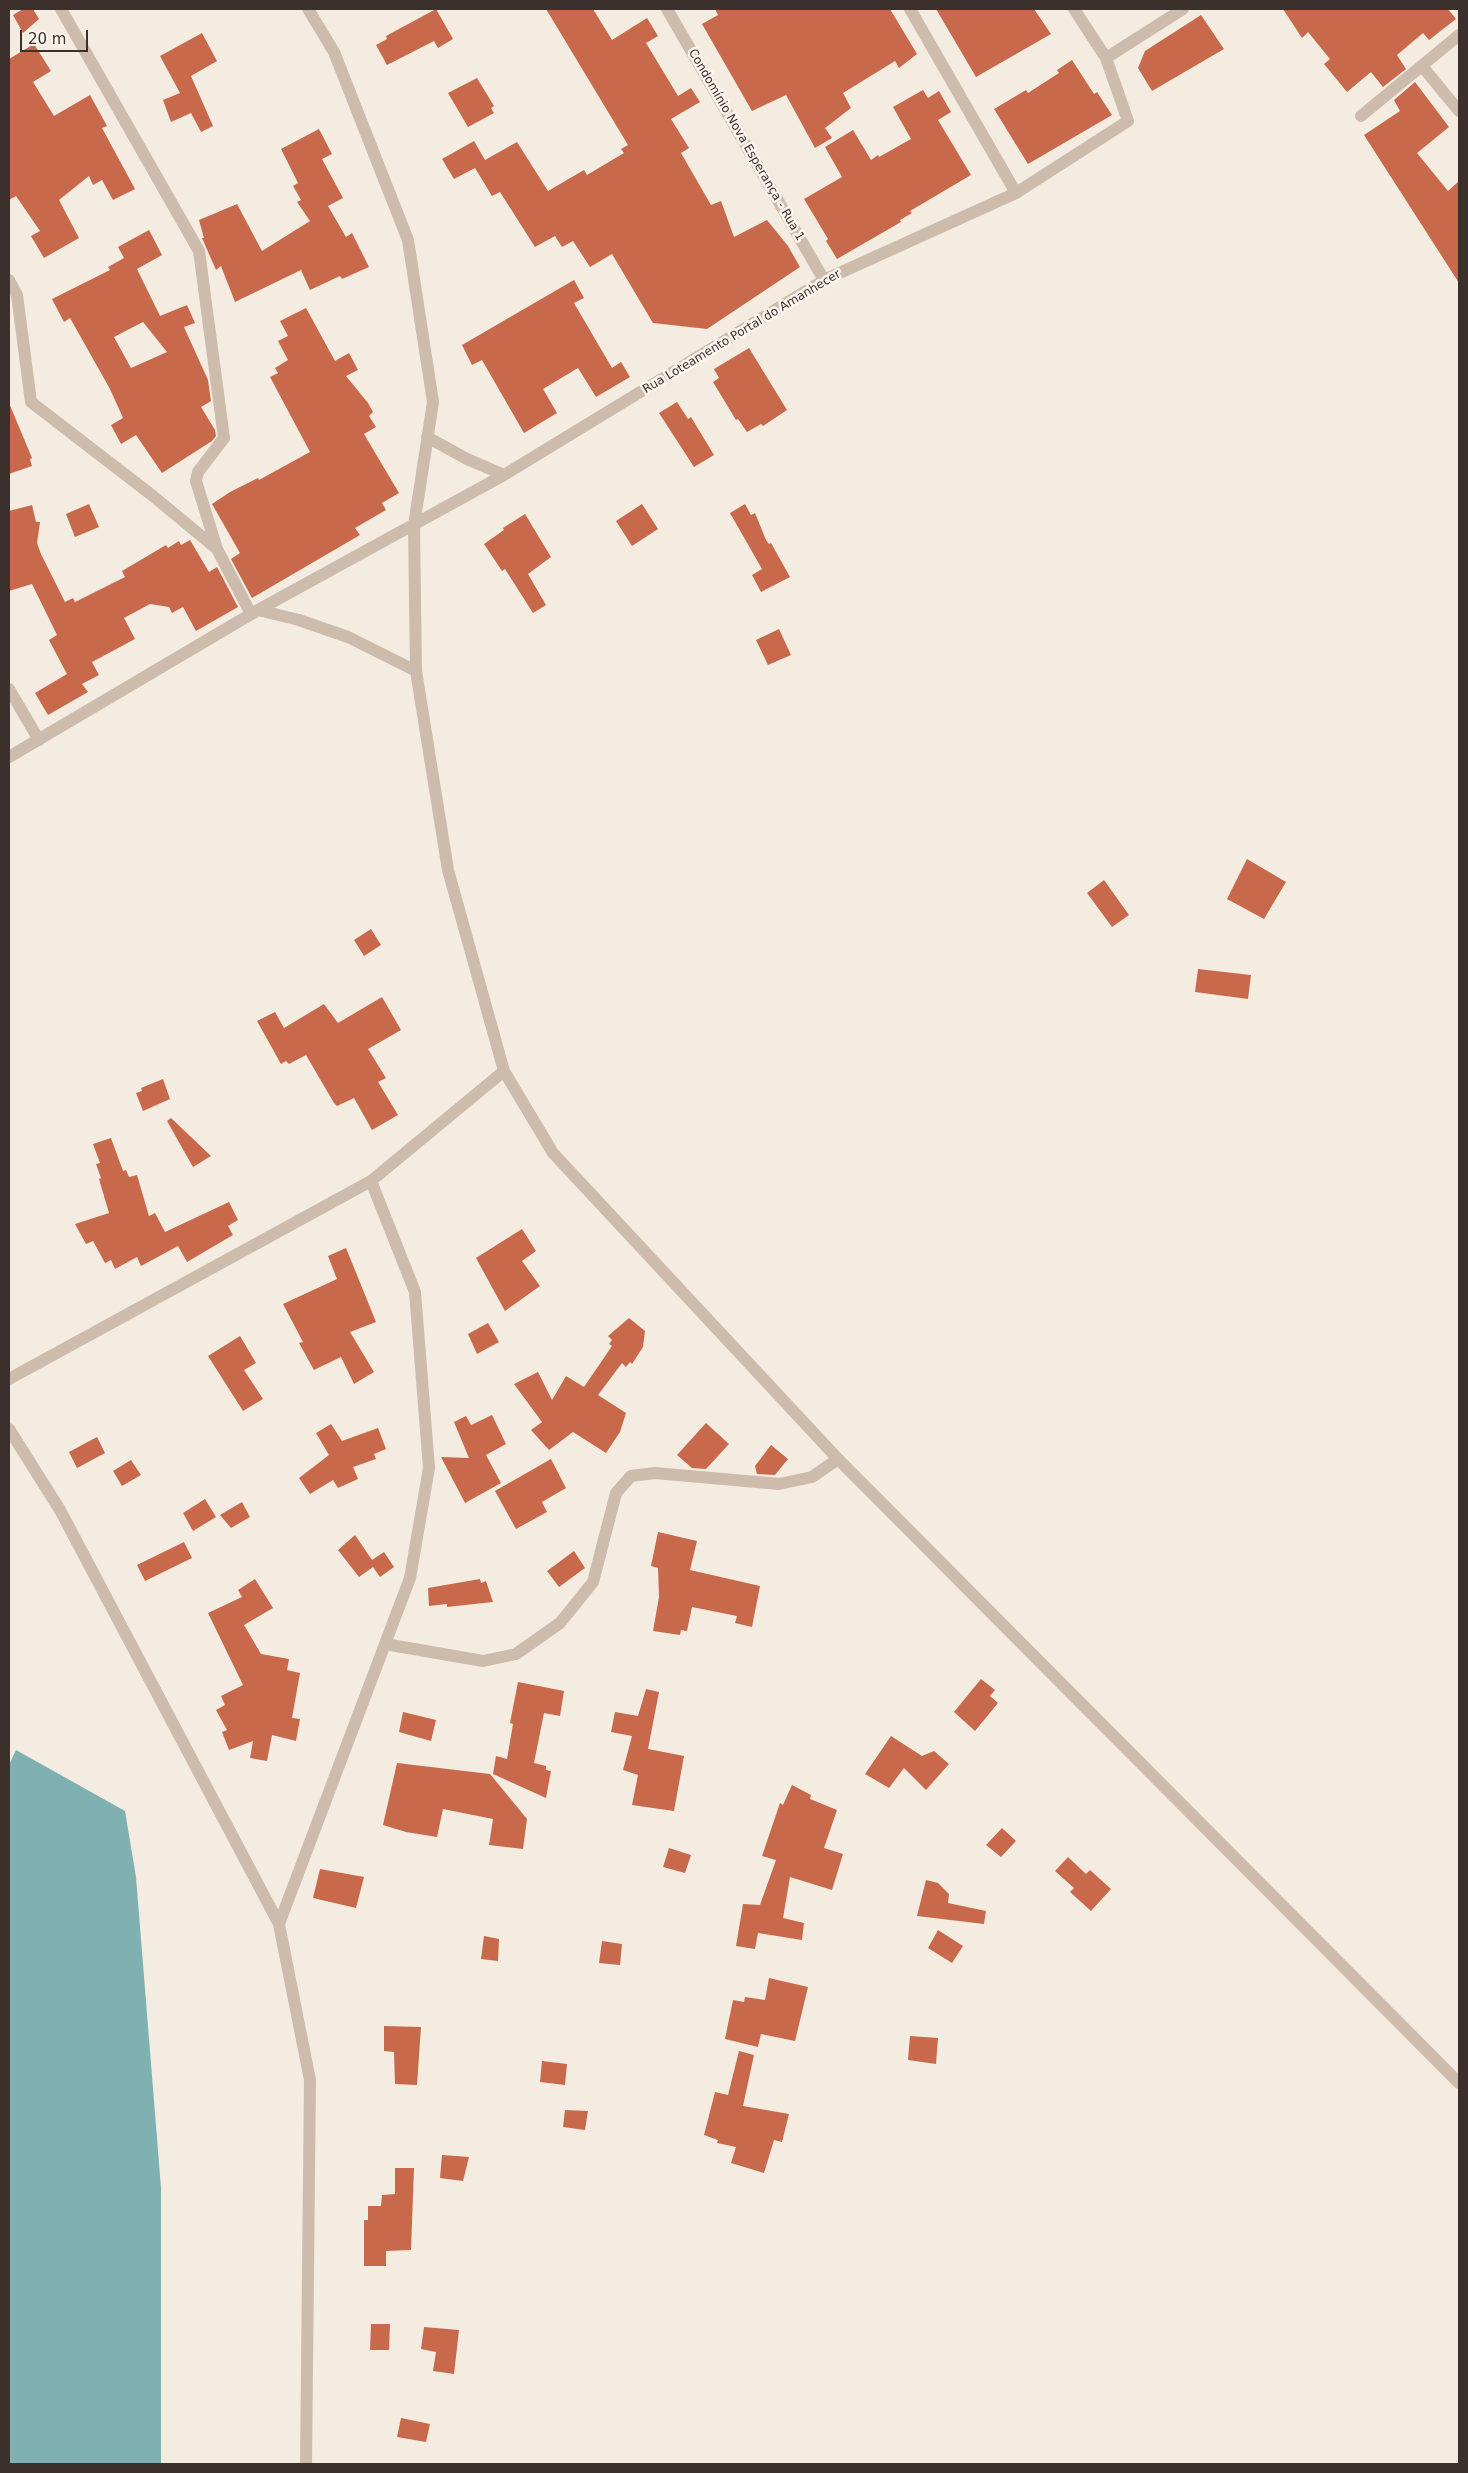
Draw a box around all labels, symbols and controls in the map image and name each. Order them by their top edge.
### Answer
scale bar [22,20,90,52]
text: 20 m [28,30,66,48]
street label: Condomínio Nova Esperança - Rua 1 [685,47,807,243]
street label: Rua Loteamento Portal do Amanhecer [640,267,844,397]

